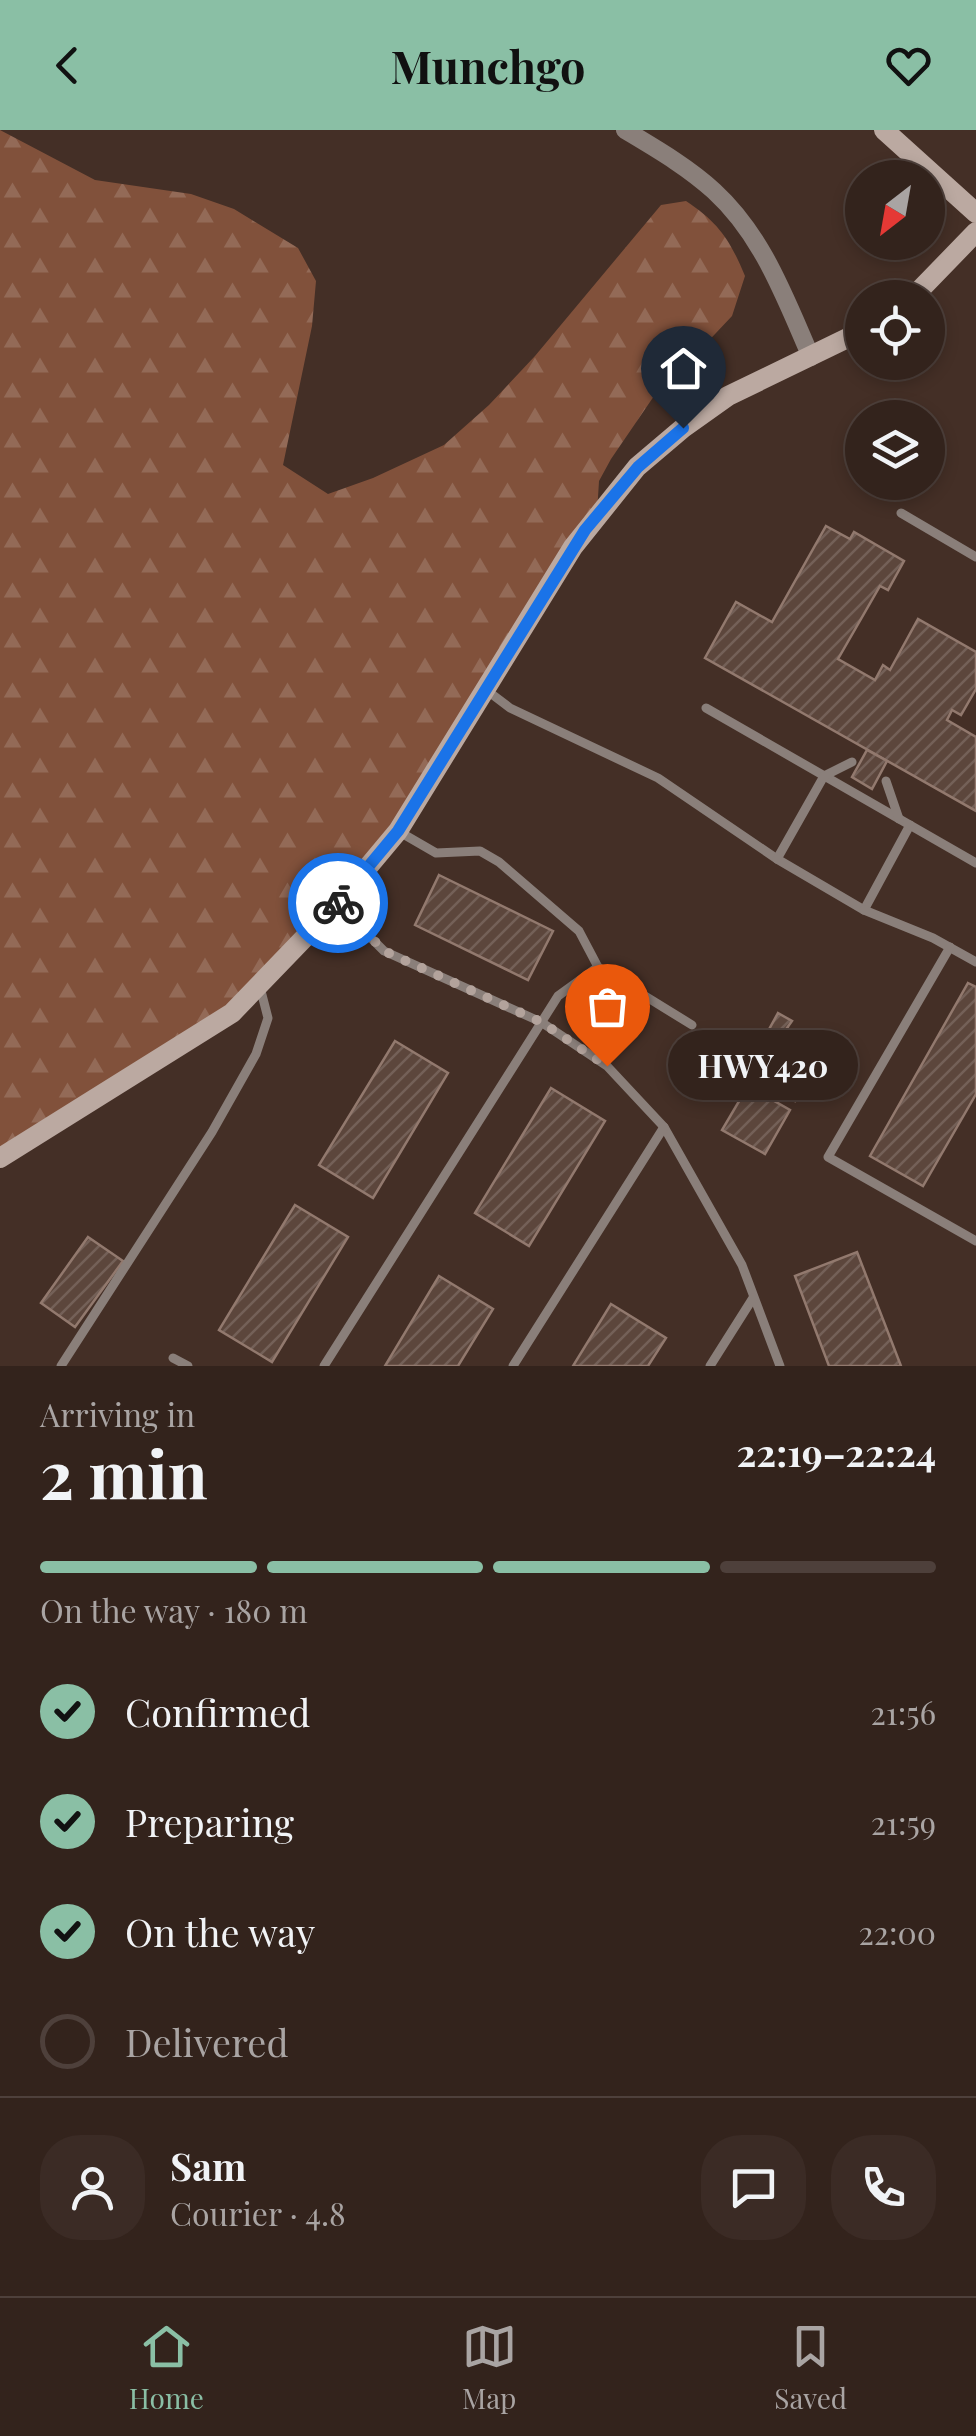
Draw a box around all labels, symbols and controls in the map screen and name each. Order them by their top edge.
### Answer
text: Munchgo [390,35,586,95]
icon: back [40,38,95,93]
icon: heart [881,38,936,93]
north arrow [845,160,945,260]
map controls [845,160,945,500]
button: locate [845,280,945,380]
pin [641,326,726,429]
icon: home [656,341,711,396]
button: layers [845,400,945,500]
courier [288,853,388,953]
icon: bike [311,876,366,931]
pin [565,964,650,1067]
icon: bag [580,979,635,1034]
callout: HWY420 [667,1031,857,1101]
text: HWY420 [698,1043,828,1086]
text: Arriving in [40,1392,195,1435]
text: 22:19–22:24 [736,1426,936,1477]
text: 2 min [40,1429,208,1515]
text: On the way · 180 m [40,1588,308,1631]
icon: check [40,1684,95,1739]
text: Confirmed [125,1686,310,1737]
text: 21:56 [870,1690,936,1733]
icon: check [40,1794,95,1849]
text: Preparing [125,1796,294,1847]
text: 21:59 [871,1800,936,1843]
icon: check [40,1904,95,1959]
text: On the way [125,1906,315,1957]
text: 22:00 [858,1910,936,1953]
text: Delivered [125,2016,289,2067]
button: person [40,2135,145,2240]
button: chat [701,2135,806,2240]
button: phone [831,2135,936,2240]
text: Sam [170,2140,246,2191]
text: Courier · 4.8 [170,2191,346,2234]
tab: Home [129,2319,204,2416]
tab: Map [462,2319,517,2416]
tab: Saved [774,2319,847,2416]

